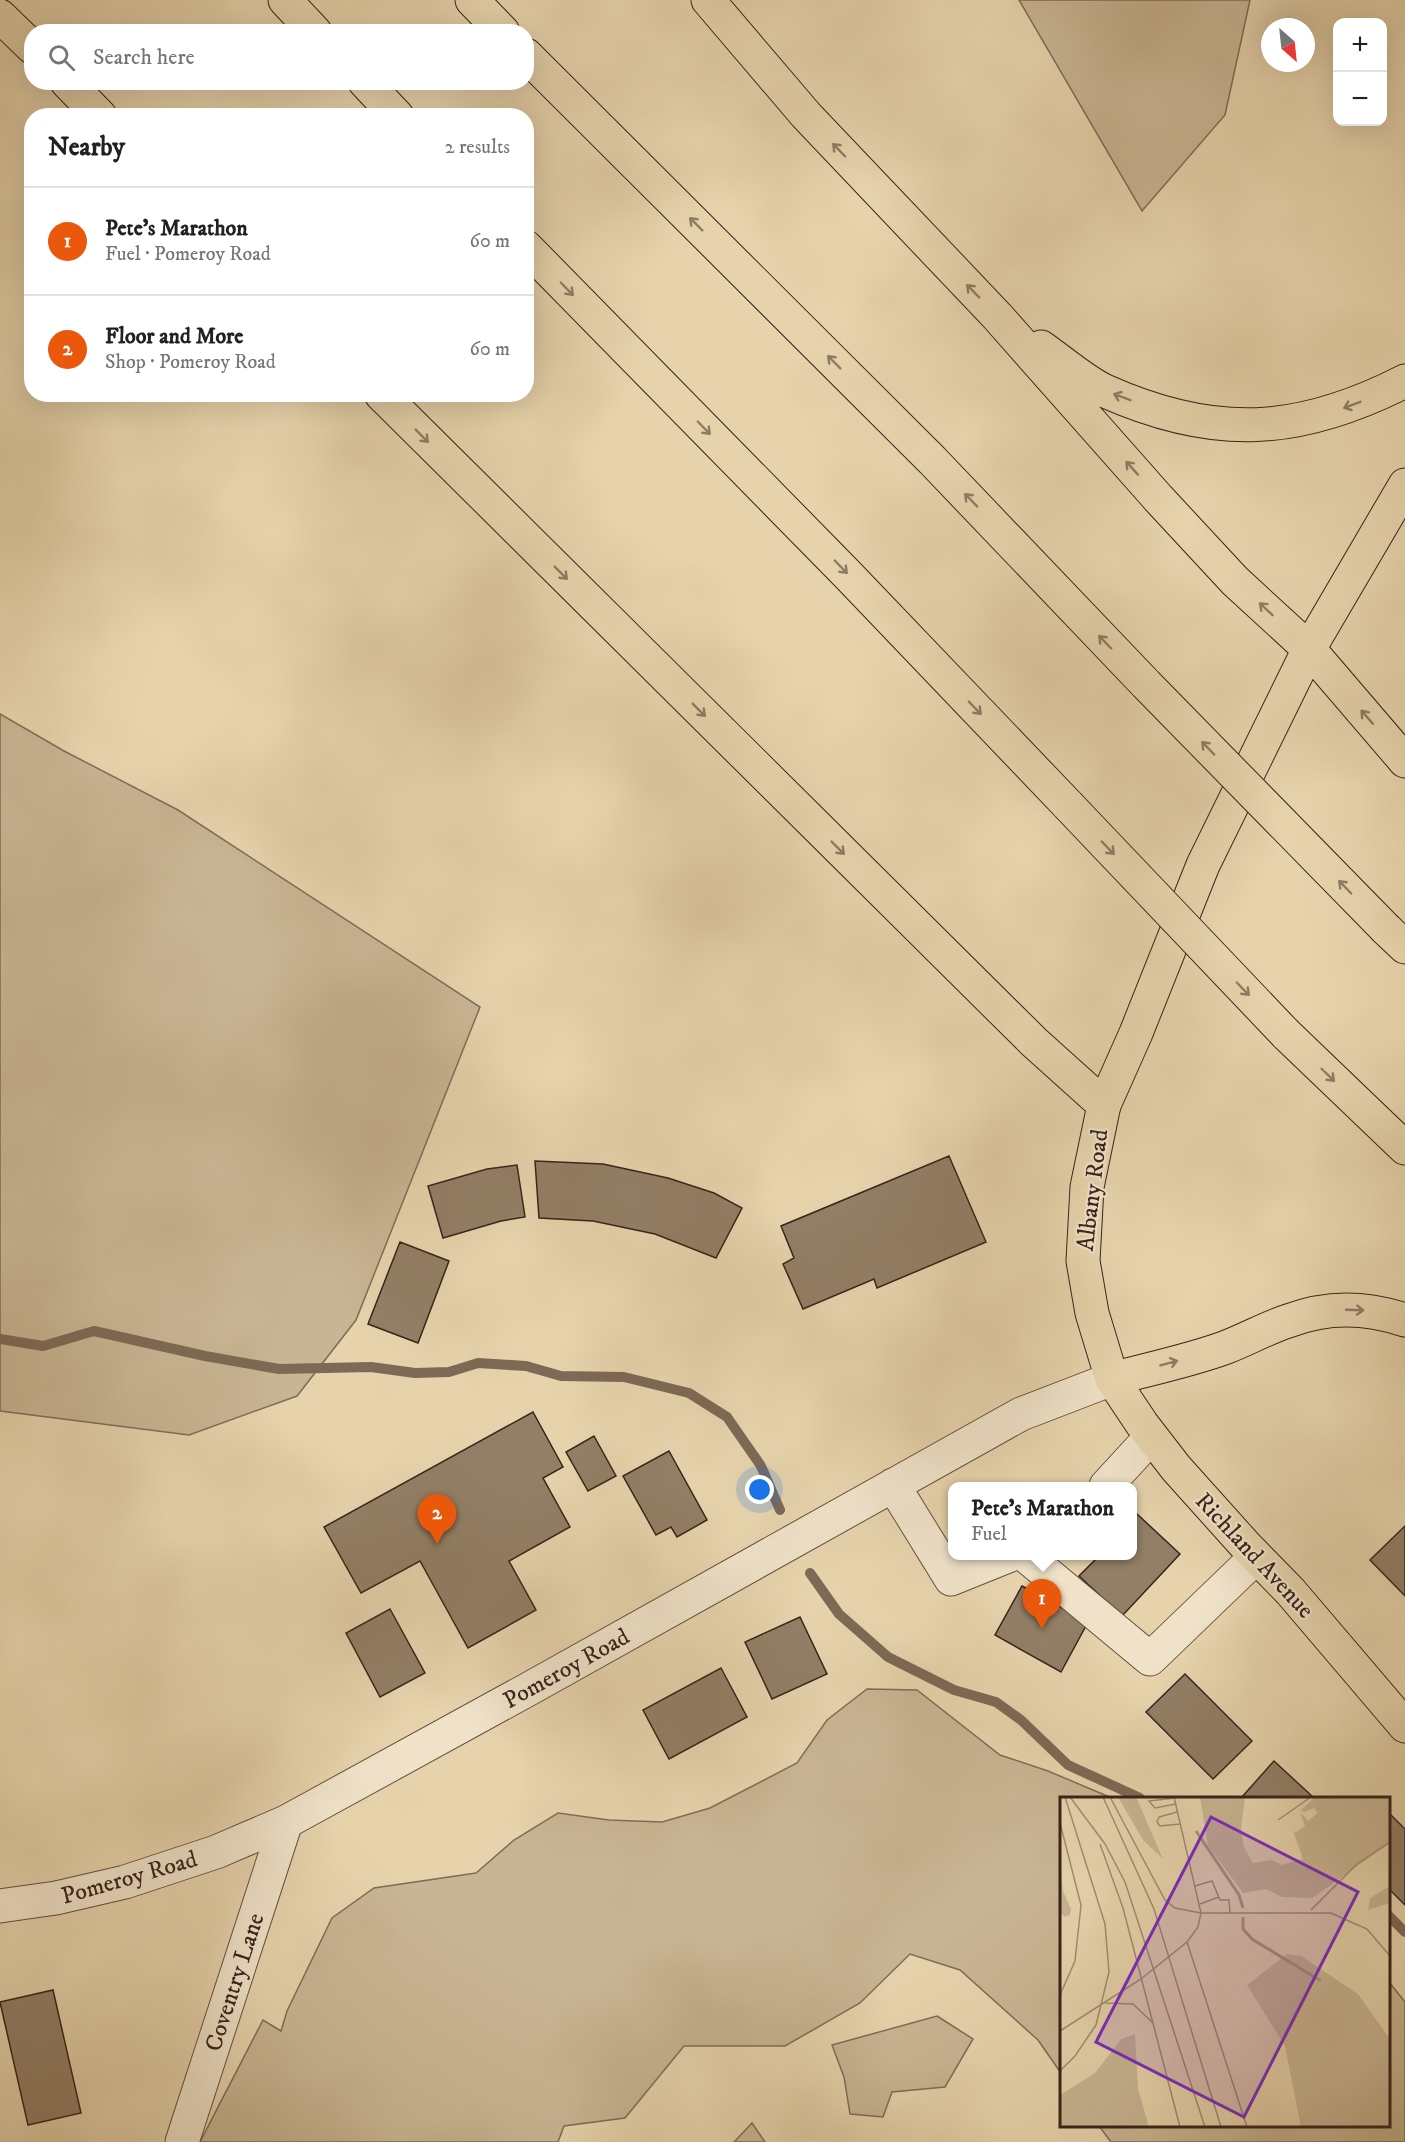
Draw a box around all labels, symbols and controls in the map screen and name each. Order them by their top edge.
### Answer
north arrow [1261,18,1315,72]
map controls [1333,18,1387,126]
button: + [1333,18,1387,72]
search box [24,24,534,90]
icon: search [45,41,78,74]
text: Search here [93,44,195,71]
button: − [1333,72,1387,126]
text: Nearby [48,131,125,164]
text: 2 results [445,135,510,160]
one-way arrow [832,143,846,158]
text: Pete's Marathon [105,215,248,242]
one-way arrow [688,217,703,231]
text: 1 [64,229,71,254]
text: 60 m [470,229,510,254]
text: Fuel · Pomeroy Road [105,242,271,267]
one-way arrow [560,281,575,296]
one-way arrow [966,284,981,299]
text: Floor and More [105,323,243,350]
text: 2 [63,337,72,362]
text: 60 m [470,337,510,362]
text: Shop · Pomeroy Road [105,350,276,375]
one-way arrow [826,354,841,369]
one-way arrow [1113,391,1132,402]
one-way arrow [1343,400,1362,411]
one-way arrow [697,420,711,435]
one-way arrow [415,428,430,443]
one-way arrow [1125,461,1139,476]
one-way arrow [964,493,978,508]
one-way arrow [833,560,848,575]
one-way arrow [553,565,568,580]
one-way arrow [1259,602,1274,616]
one-way arrow [1098,634,1113,649]
one-way arrow [968,701,982,716]
one-way arrow [692,703,707,718]
one-way arrow [1360,710,1374,725]
one-way arrow [1201,740,1216,755]
one-way arrow [830,840,845,855]
one-way arrow [1101,840,1115,855]
one-way arrow [1338,880,1352,895]
one-way arrow [1236,981,1250,996]
one-way arrow [1321,1067,1336,1082]
street label: Albany Road [1071,1127,1115,1253]
one-way arrow [1344,1304,1364,1315]
one-way arrow [1159,1357,1178,1368]
your location [745,1475,774,1504]
popup [948,1482,1137,1560]
street label: Richland Avenue [1188,1486,1320,1625]
pin: 2 [418,1494,456,1544]
text: Pete's Marathon [971,1495,1114,1522]
text: Fuel [971,1522,1007,1547]
pin: 1 [1022,1580,1062,1629]
street label: Pomeroy Road [498,1622,635,1716]
inset map [1060,1797,1390,2127]
street label: Pomeroy Road [58,1844,201,1912]
street label: Coventry Lane [199,1909,271,2055]

